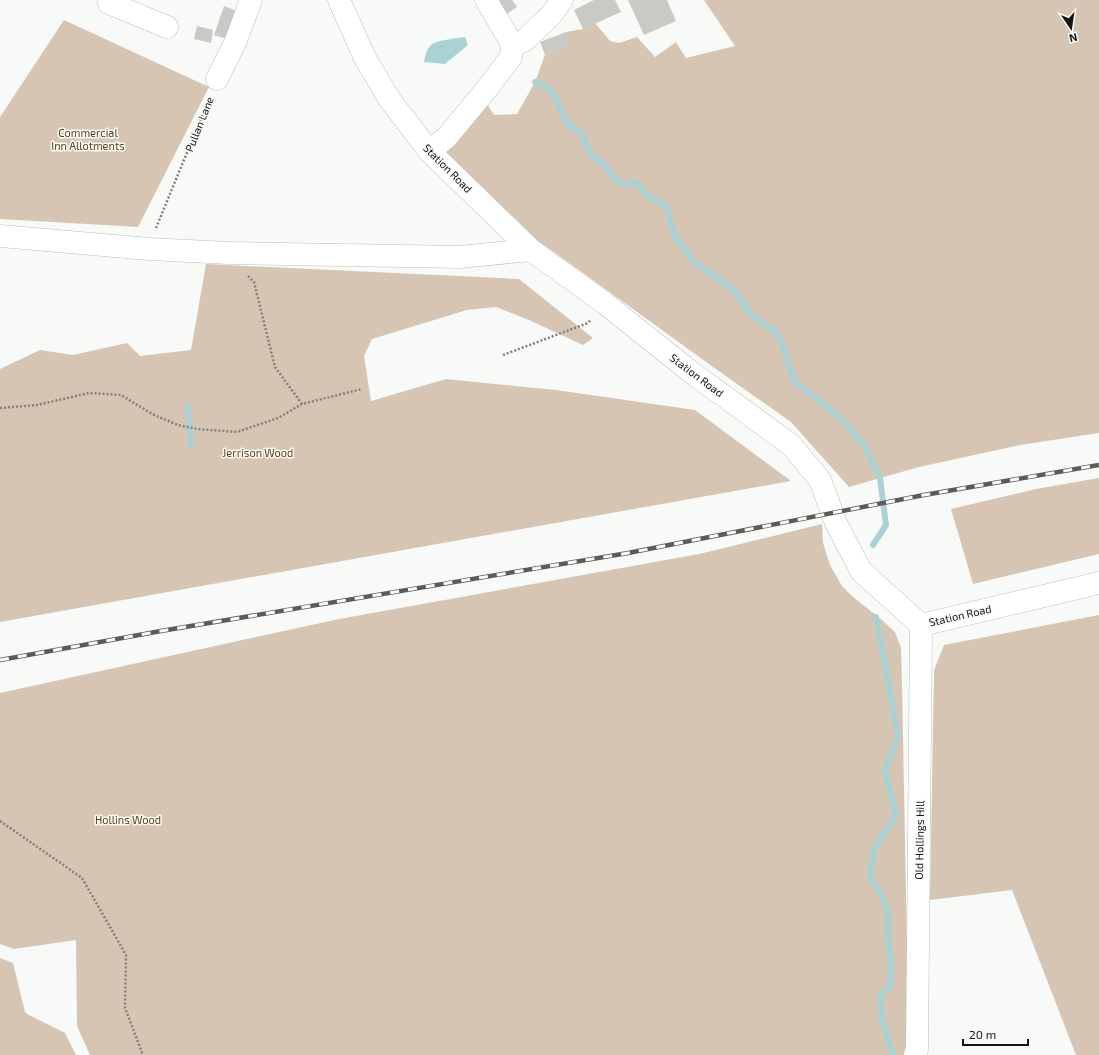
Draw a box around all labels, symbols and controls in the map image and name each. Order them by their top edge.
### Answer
north arrow [1051,8,1091,48]
text: N [1068,31,1079,45]
street label: Pullan Lane [182,95,216,153]
park label: Commercial Inn Allotments [51,126,125,152]
street label: Station Road [421,141,475,195]
street label: Station Road [668,351,726,399]
park label: Jerrison Wood [223,446,293,459]
street label: Station Road [928,602,992,628]
street label: Old Hollings Hill [912,799,926,880]
park label: Hollins Wood [95,813,161,826]
scale bar [963,1021,1028,1047]
text: 20 m [969,1027,996,1041]

